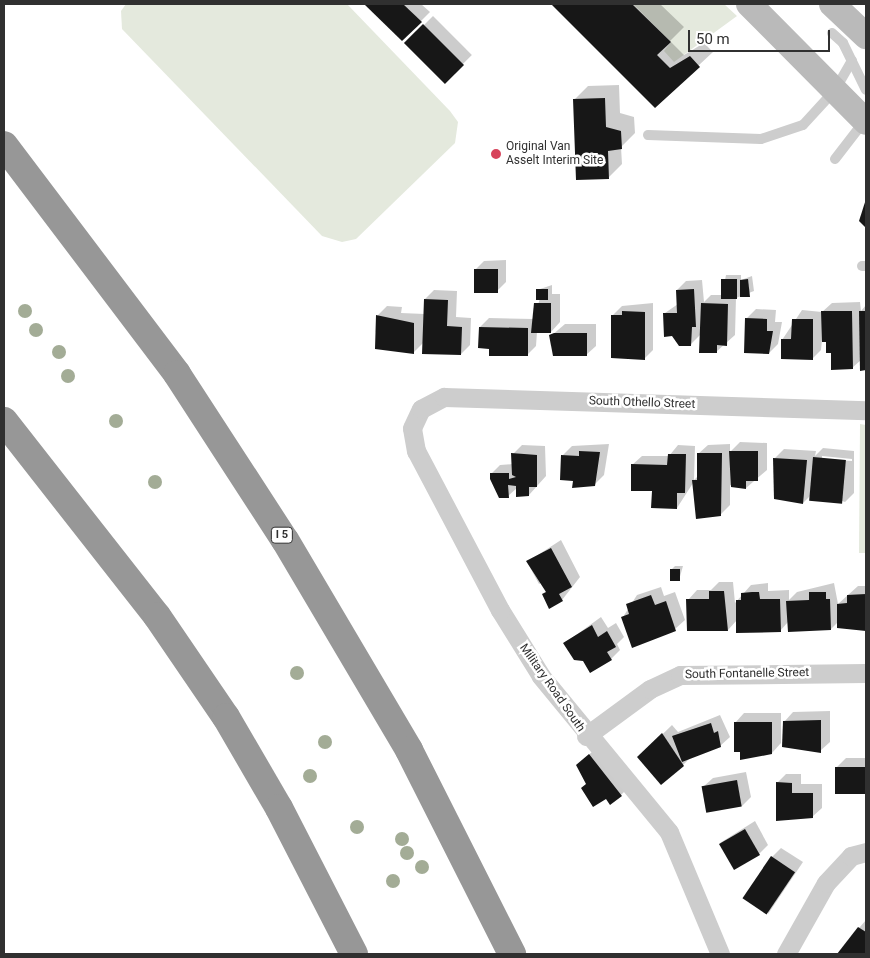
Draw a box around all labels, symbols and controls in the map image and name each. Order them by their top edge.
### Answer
scale bar [690,20,832,52]
text: 50 m [696,30,730,48]
place label: Original Van Asselt Interim Site [506,140,603,168]
marker: Original Van Asselt Interim Site [490,148,502,160]
street label: South Othello Street [588,394,696,412]
road number: I 5 [271,526,293,544]
street label: Military Road South [516,641,588,735]
street label: South Fontanelle Street [685,666,809,682]

